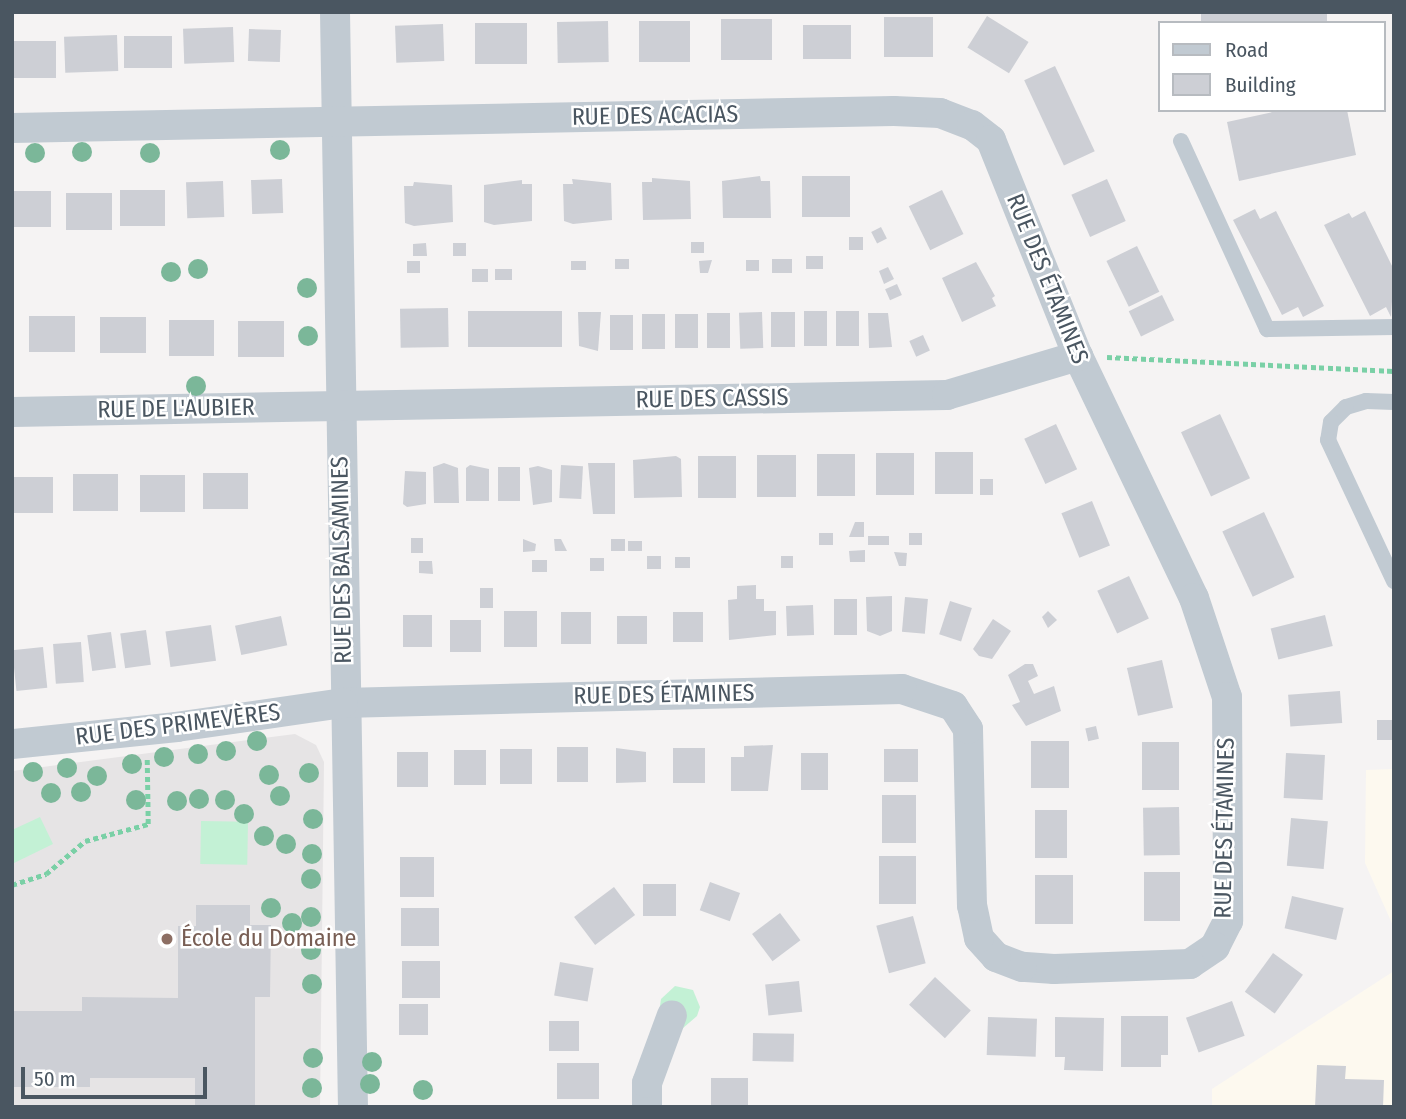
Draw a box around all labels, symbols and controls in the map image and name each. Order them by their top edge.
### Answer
legend [1158,21,1385,112]
text: Road [1225,37,1269,63]
text: Building [1225,72,1296,98]
street label: RUE DES ACACIAS [572,100,738,132]
street label: RUE DES ÉTAMINES [1000,190,1094,368]
street label: RUE DES CASSIS [635,383,789,415]
street label: RUE DE L'AUBIER [97,393,255,425]
street label: RUE DES BALSAMINES [326,456,358,664]
street label: RUE DES ÉTAMINES [573,679,755,711]
street label: RUE DES PRIMEVÈRES [74,698,282,752]
street label: RUE DES ÉTAMINES [1209,737,1241,919]
place label: École du Domaine [181,925,356,953]
marker: École du Domaine [159,931,175,947]
scale bar [24,1052,210,1096]
text: 50 m [34,1066,76,1092]

